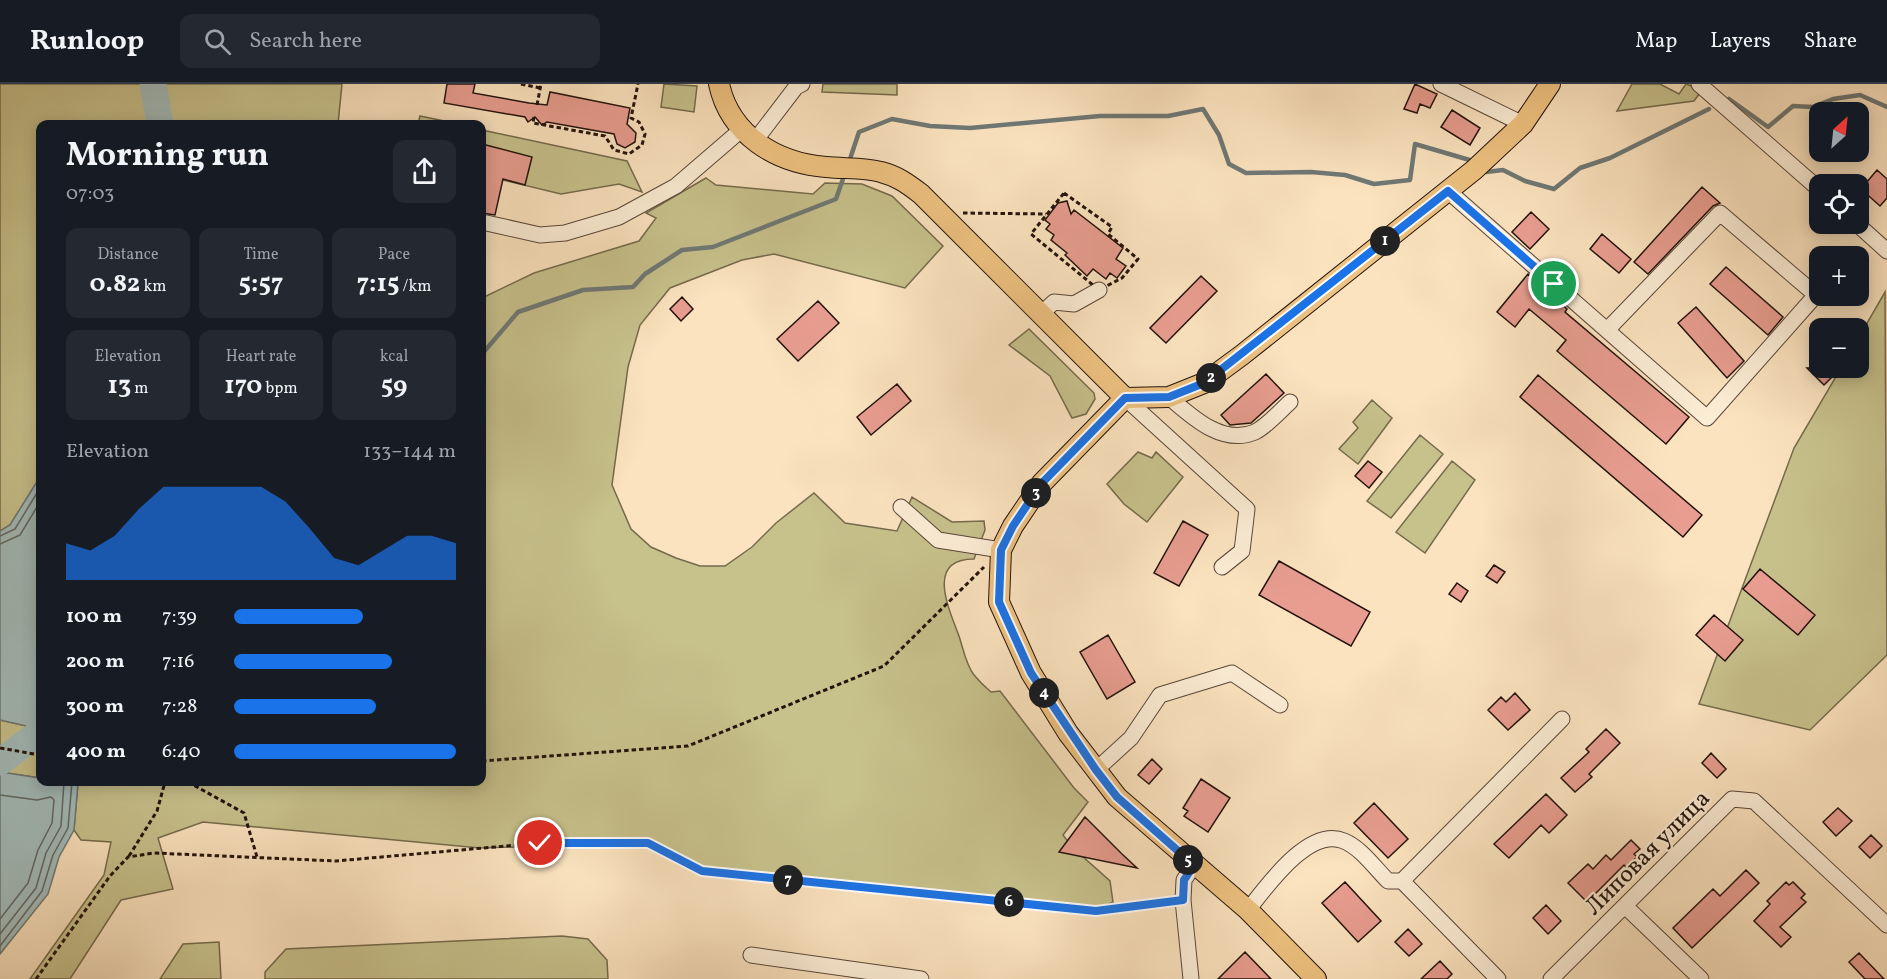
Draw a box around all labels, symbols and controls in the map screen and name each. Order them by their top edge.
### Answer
search box [180,14,600,68]
text: Runloop [30,22,144,61]
icon: search [201,25,234,58]
text: Search here [249,26,362,57]
text: Map [1635,27,1677,56]
text: Layers [1710,27,1771,56]
text: Share [1804,27,1857,56]
north arrow [1809,102,1869,162]
map controls [1809,102,1869,378]
text: Morning run [66,134,269,180]
button: share [393,140,456,203]
button: locate [1809,174,1869,234]
text: 07:03 [66,180,114,208]
pin: 1 [1370,226,1400,256]
text: 1 [1382,230,1388,252]
text: Distance [97,244,159,266]
text: Time [243,244,279,266]
text: Pace [378,244,410,266]
button: + [1809,246,1869,306]
pin [1528,258,1579,309]
text: 0.82 [90,266,140,302]
text: 5:57 [239,266,283,302]
text: 7:15 [357,266,399,302]
icon: arrive [1537,267,1570,300]
text: km [140,276,166,298]
text: /km [399,276,431,298]
button: − [1809,318,1869,378]
text: Elevation [95,346,161,368]
text: Heart rate [226,346,296,368]
text: kcal [380,346,408,368]
pin: 2 [1196,363,1226,393]
text: 2 [1207,367,1215,389]
text: 13 [107,368,131,404]
text: 170 [224,368,262,404]
text: 59 [381,368,407,404]
text: m [131,378,149,400]
text: bpm [262,378,298,400]
text: Elevation [66,438,149,466]
text: 133–144 m [363,438,456,466]
pin: 3 [1021,478,1051,508]
text: 3 [1032,482,1040,504]
text: 100 m [66,603,122,631]
text: 7:39 [162,603,197,631]
text: 200 m [66,648,124,676]
text: 7:16 [162,648,194,676]
pin: 4 [1029,678,1059,708]
text: 4 [1039,682,1049,704]
text: 300 m [66,693,124,721]
text: 7:28 [162,693,197,721]
text: 400 m [66,738,126,766]
text: 6:40 [162,738,200,766]
street label: Липовая улица [1578,783,1719,924]
pin [514,817,565,868]
icon: check [523,826,556,859]
pin: 5 [1173,845,1203,875]
text: 5 [1184,849,1192,871]
pin: 7 [773,865,803,895]
text: 7 [784,869,792,891]
pin: 6 [994,887,1024,917]
text: 6 [1005,891,1013,913]

